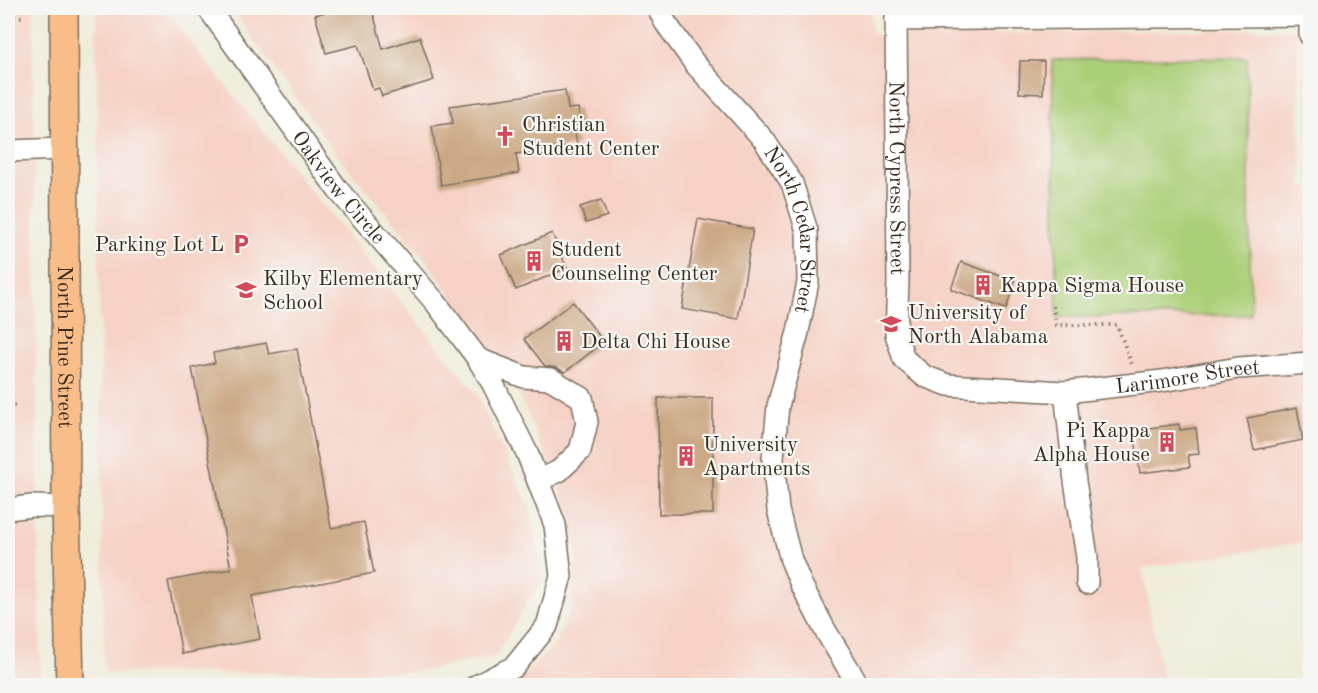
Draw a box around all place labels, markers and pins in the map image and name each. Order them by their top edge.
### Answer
place label: Christian Student Center [522,115,660,160]
church icon: Christian Student Center [493,124,517,148]
parking icon: Parking Lot L [229,232,253,256]
place label: Parking Lot L [95,235,224,256]
place label: Student Counseling Center [551,240,718,285]
building icon: Student Counseling Center [522,249,546,273]
place label: Kilby Elementary School [263,269,423,314]
building icon: Kappa Sigma House [971,273,995,297]
place label: Kappa Sigma House [1000,276,1184,297]
school or university icon: Kilby Elementary School [234,278,258,302]
place label: University of North Alabama [908,303,1048,348]
school or university icon: University of North Alabama [879,312,903,336]
building icon: Delta Chi House [552,329,576,353]
place label: Delta Chi House [581,332,730,353]
place label: Pi Kappa Alpha House [1033,421,1150,466]
building icon: Pi Kappa Alpha House [1155,430,1179,454]
place label: University Apartments [703,435,810,480]
building icon: University Apartments [674,444,698,468]

